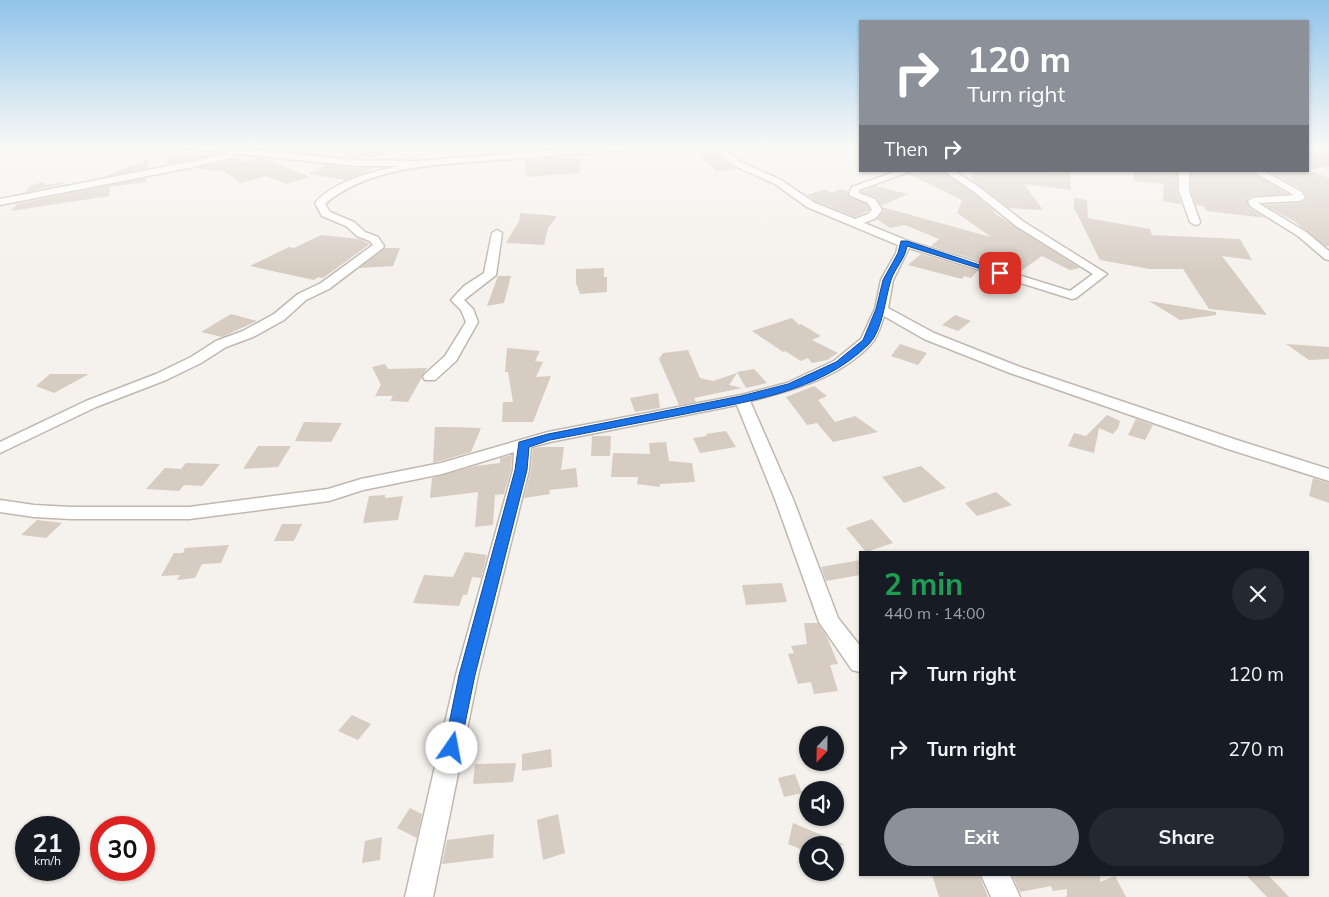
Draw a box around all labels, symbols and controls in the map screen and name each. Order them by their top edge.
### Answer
text: 120 m [967,37,1071,81]
icon: right [884,40,949,105]
text: Turn right [967,80,1065,108]
icon: right [938,135,966,163]
text: Then [884,137,928,161]
pin [979,252,1021,294]
icon: arrive [986,259,1014,287]
text: 2 min [884,565,963,603]
button: close [1232,568,1284,620]
text: 440 m · 14:00 [884,603,985,623]
icon: right [884,660,912,688]
text: Turn right [927,662,1016,686]
text: 120 m [1228,662,1284,686]
position arrow [425,721,477,773]
north arrow [799,726,844,771]
map controls [799,726,844,881]
icon: right [884,735,912,763]
text: Turn right [927,737,1016,761]
text: 270 m [1228,737,1284,761]
button: sound [799,781,844,826]
button: Exit [884,808,1079,866]
button: Share [1089,808,1284,866]
speed limit sign: 30 [90,816,155,881]
text: 21 [32,827,63,858]
button: search [799,836,844,881]
text: km/h [34,853,61,868]

